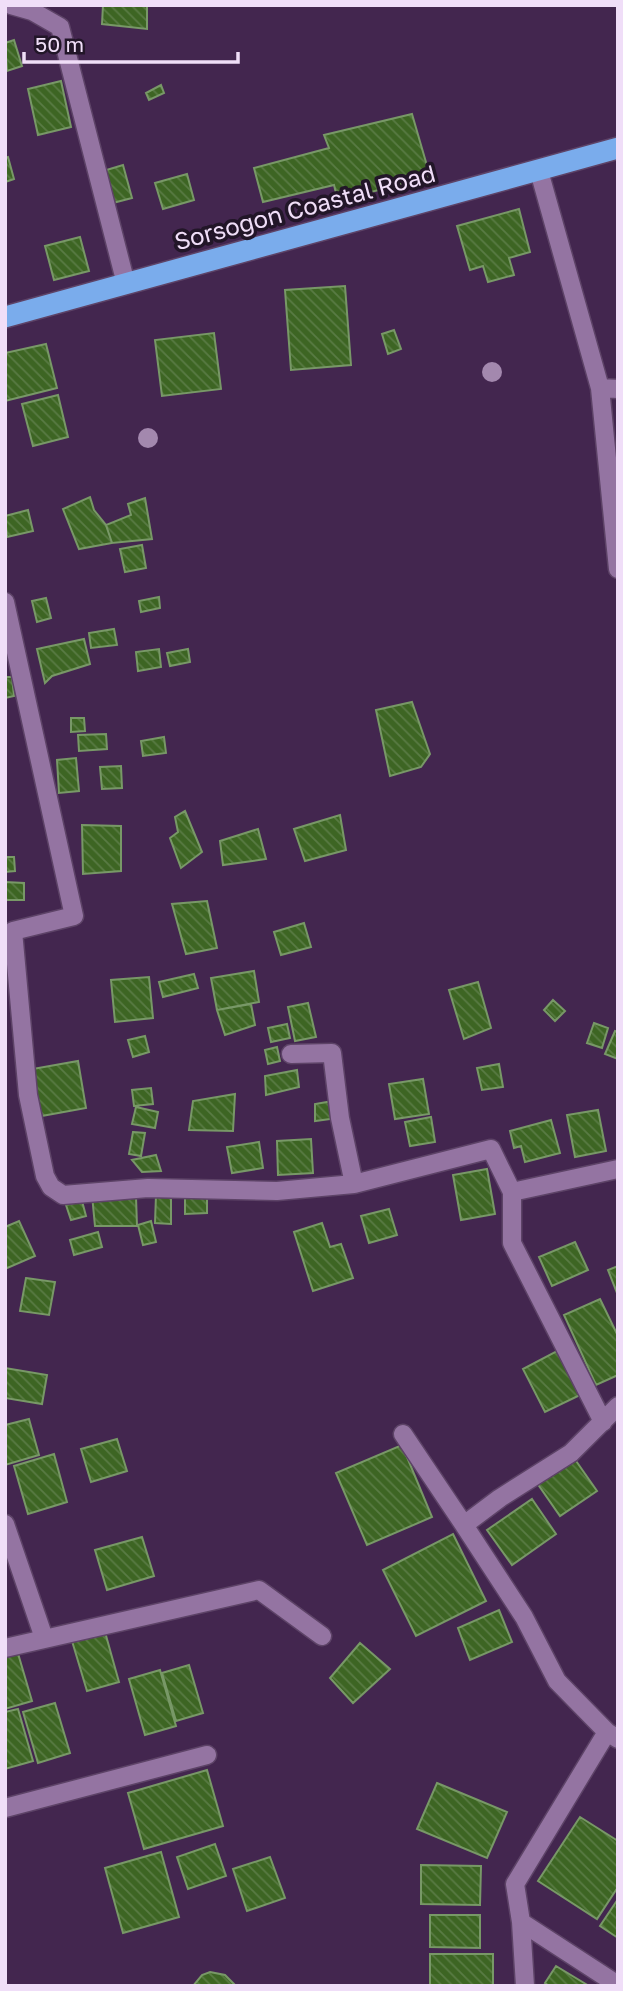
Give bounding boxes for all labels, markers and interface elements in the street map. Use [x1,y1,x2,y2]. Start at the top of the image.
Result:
scale bar [24,21,238,65]
text: 50 m [35,31,84,57]
street label: Sorsogon Coastal Road [171,158,438,255]

